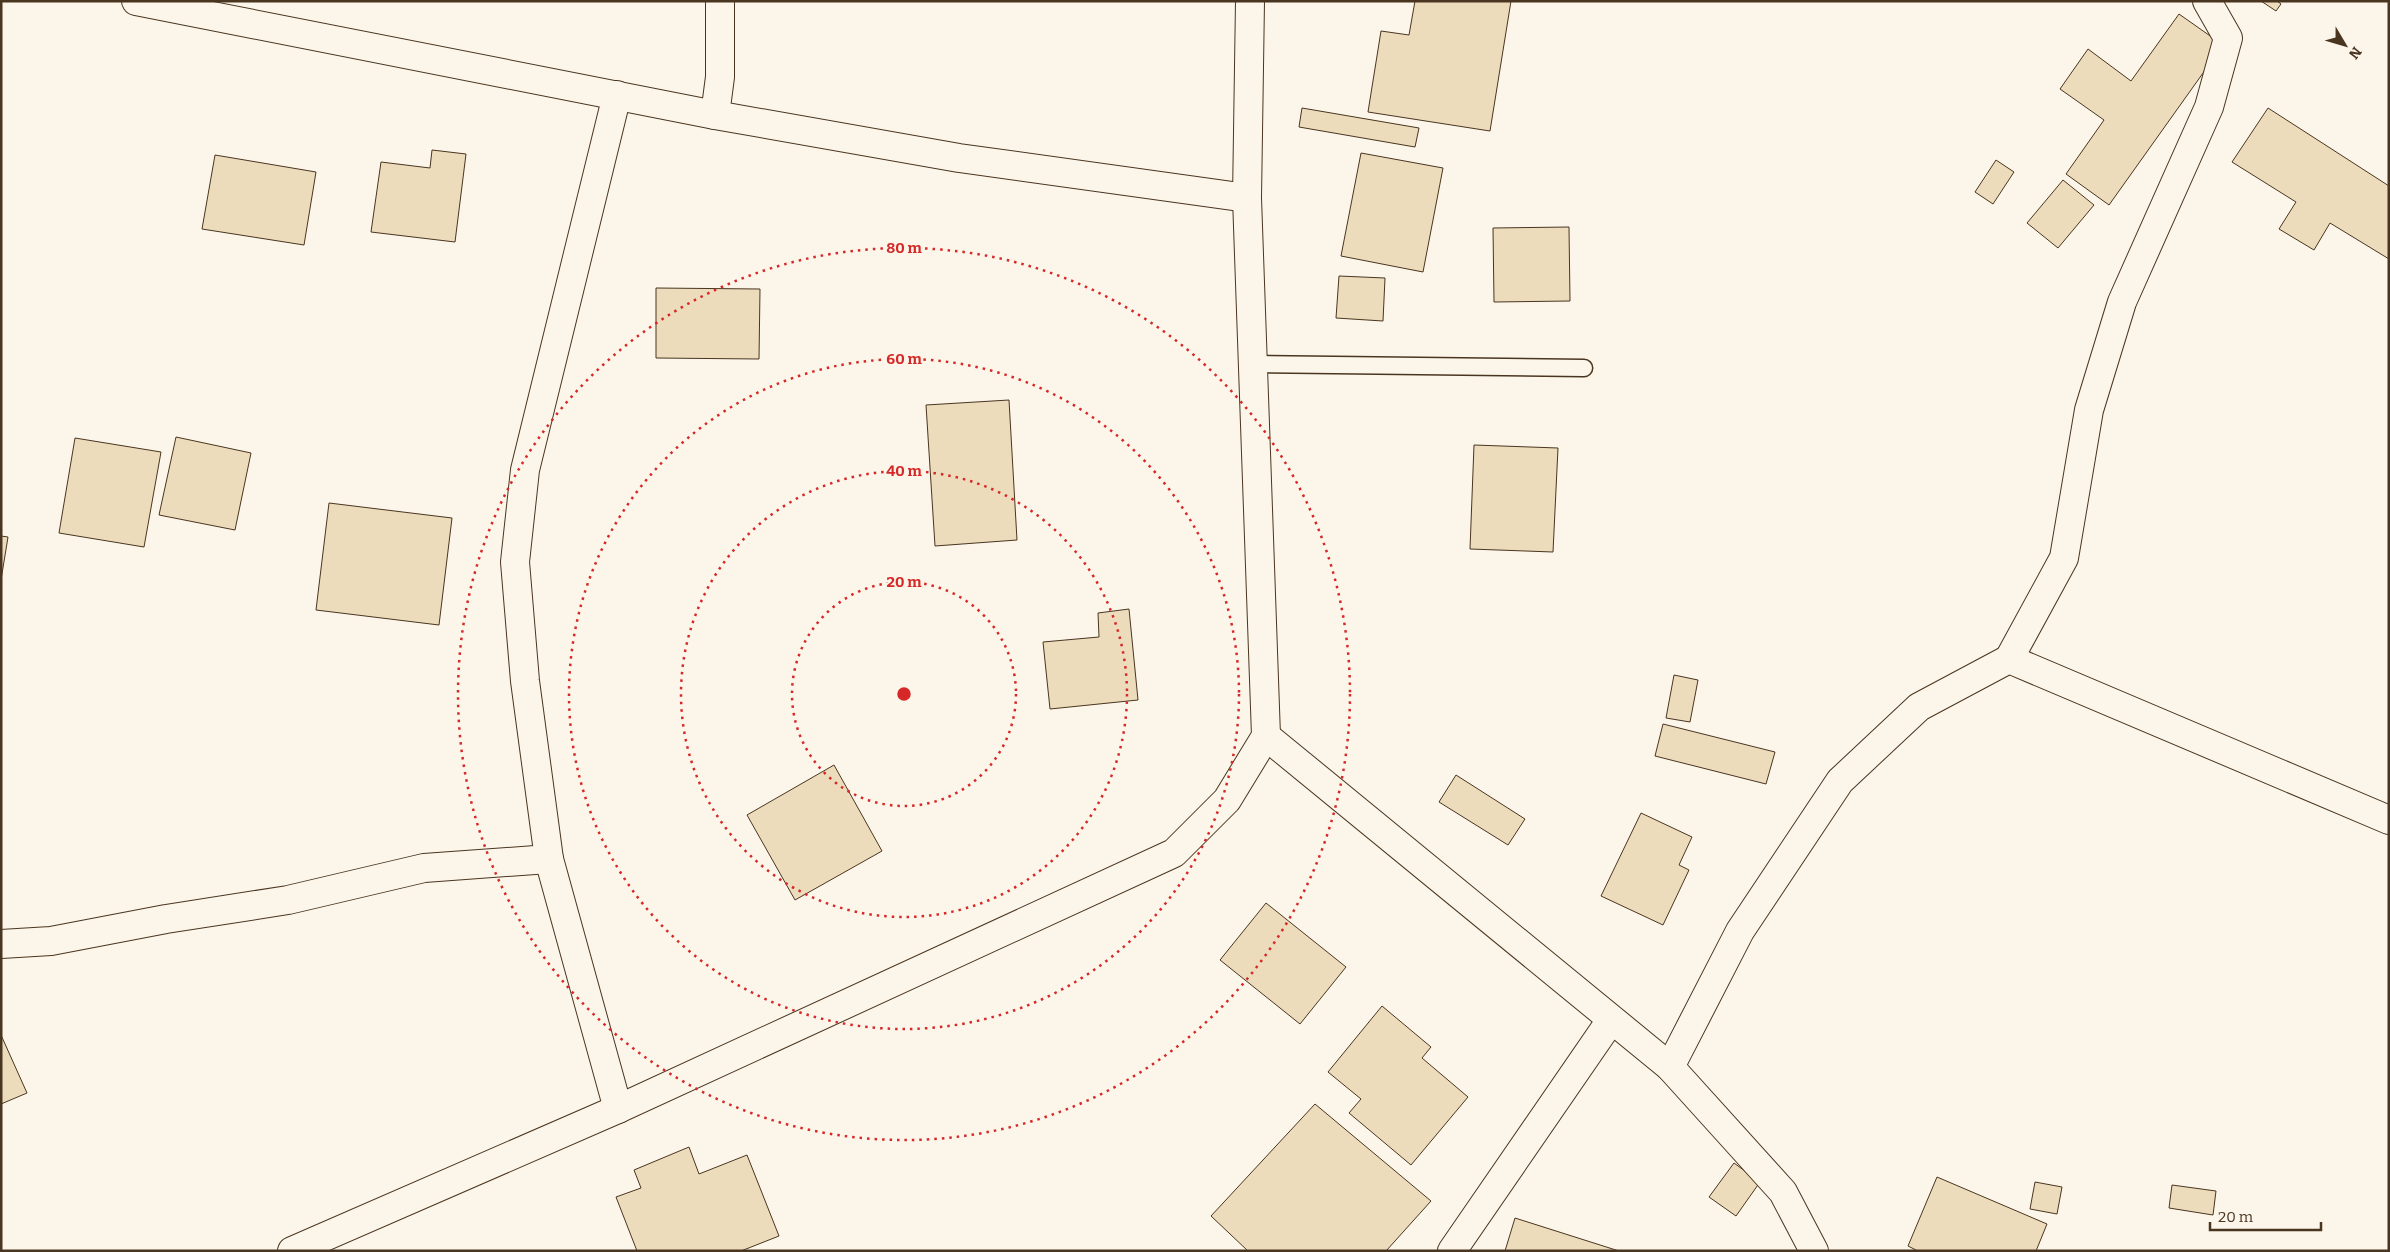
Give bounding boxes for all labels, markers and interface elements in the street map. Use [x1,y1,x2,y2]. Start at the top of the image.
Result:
north arrow [2320,20,2370,70]
text: N [2345,43,2365,62]
text: 80 m [886,239,922,257]
text: 60 m [886,350,922,368]
text: 40 m [886,462,923,480]
text: 20 m [887,573,922,591]
centre of rings [895,685,913,703]
scale bar [2210,1200,2321,1232]
text: 20 m [2218,1208,2254,1226]

